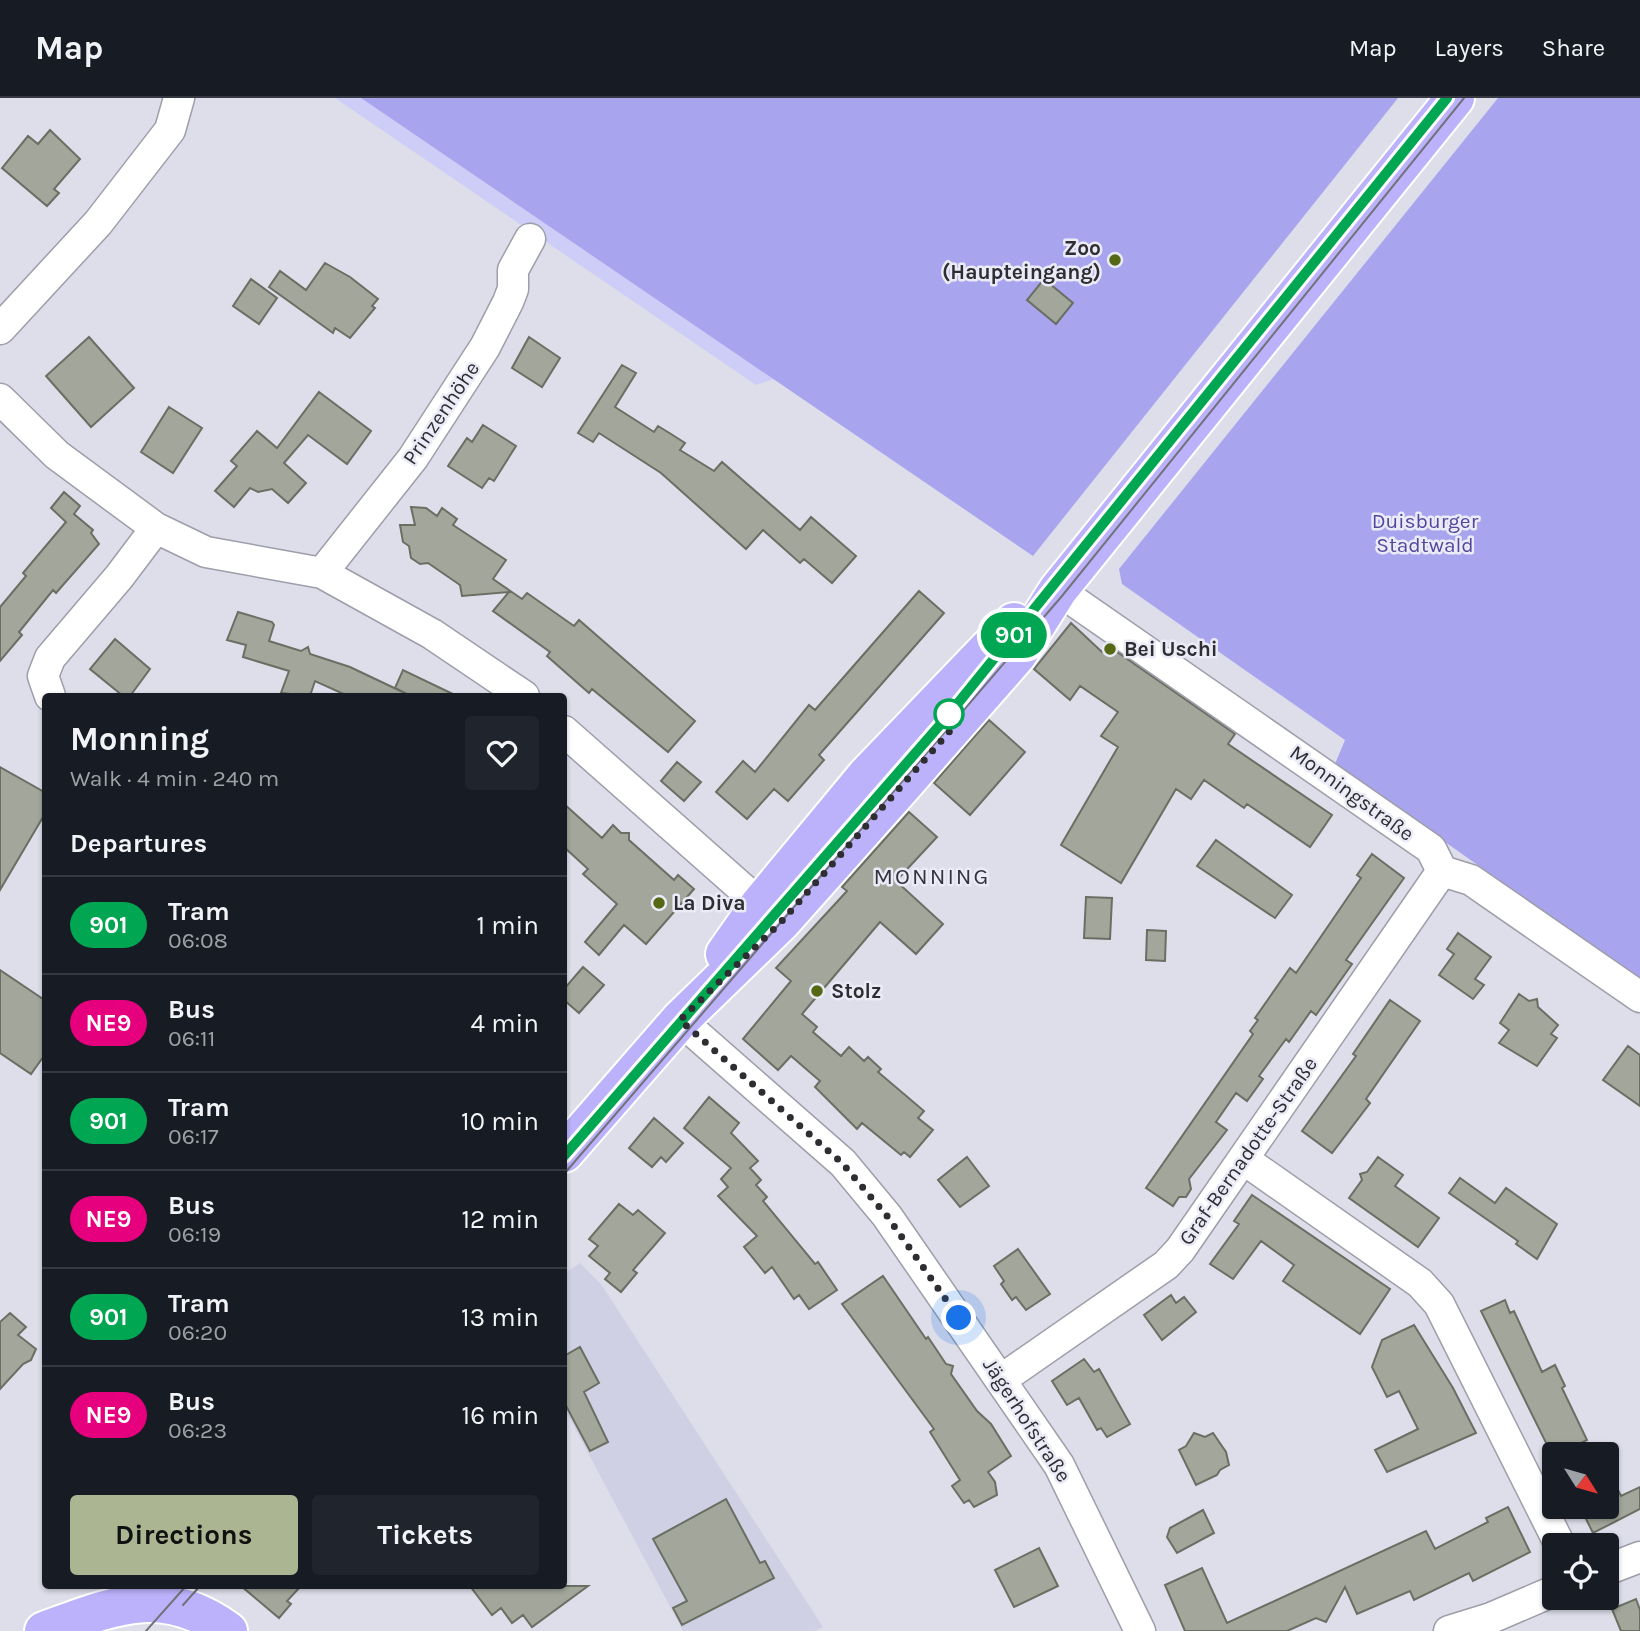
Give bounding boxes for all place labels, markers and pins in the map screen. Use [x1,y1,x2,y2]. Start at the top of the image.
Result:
place label: Zoo (Haupteingang) [942,236,1101,284]
marker: Zoo (Haupteingang) [1107,252,1123,268]
place label: Bei Uschi [1124,637,1218,661]
marker: Bei Uschi [1102,641,1118,657]
unlabelled marker [934,699,964,729]
place label: La Diva [673,891,745,915]
marker: La Diva [651,895,667,911]
place label: Stolz [831,979,881,1003]
marker: Stolz [809,983,825,999]

